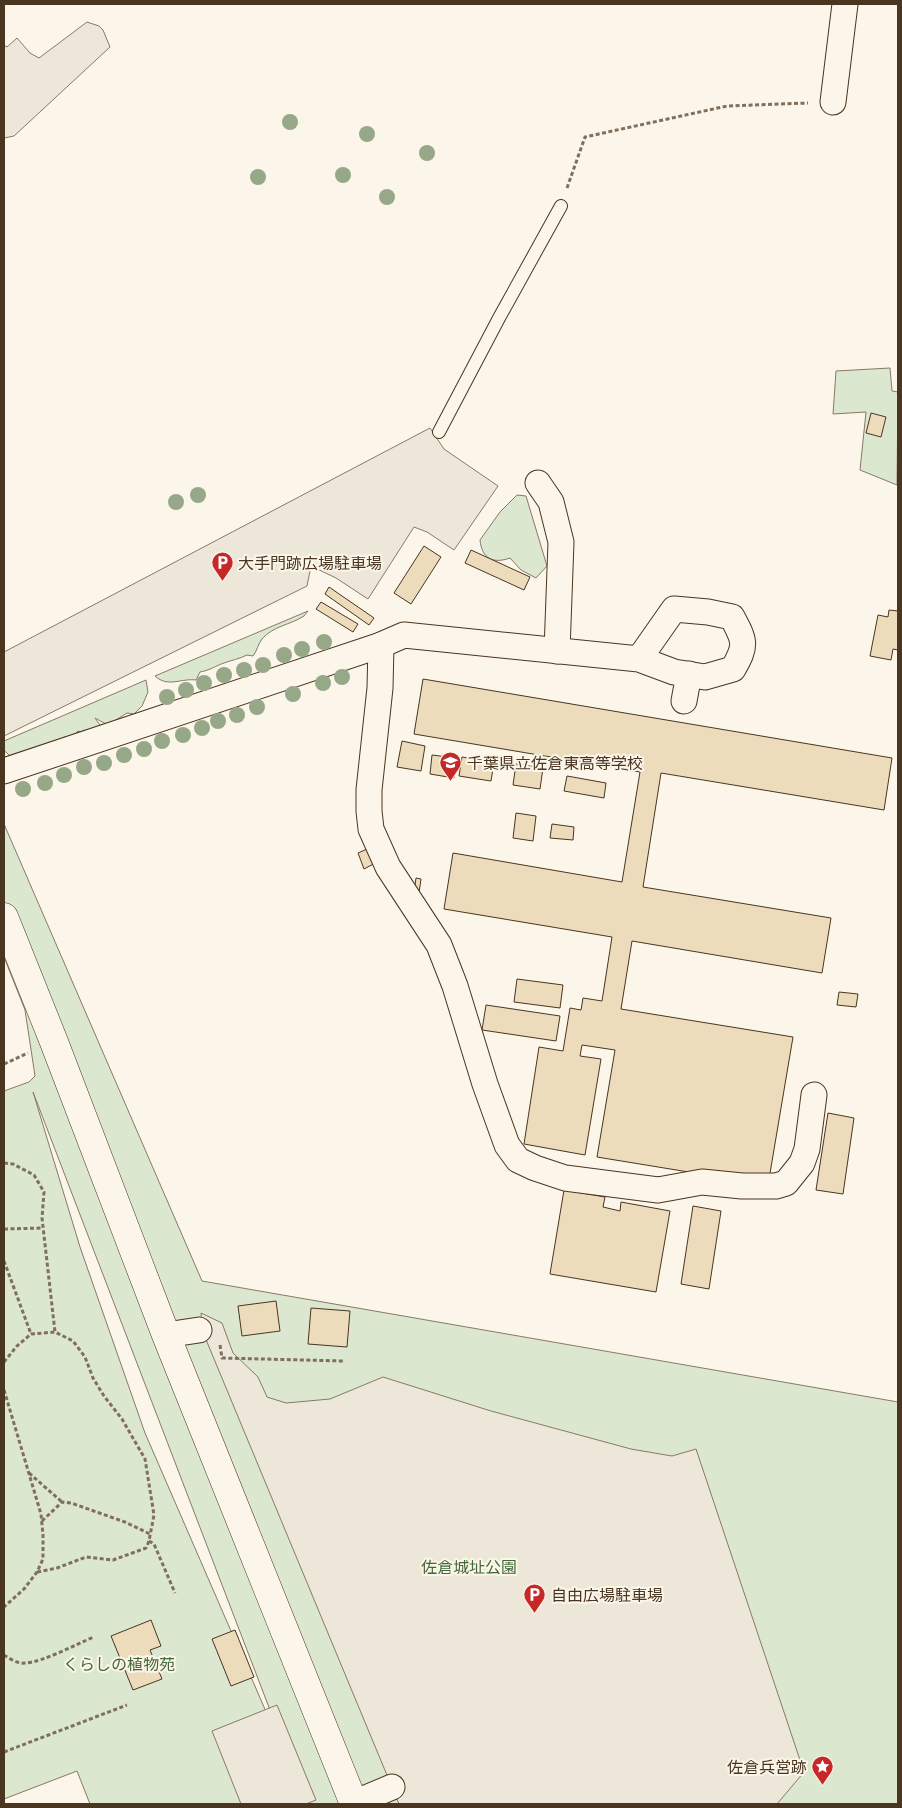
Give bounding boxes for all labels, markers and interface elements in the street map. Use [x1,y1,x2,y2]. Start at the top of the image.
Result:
parking icon: 大手門跡広場駐車場 [210,551,234,582]
place label: 大手門跡広場駐車場 [238,554,382,573]
school or university icon: 千葉県立佐倉東高等学校 [439,751,463,782]
place label: 千葉県立佐倉東高等学校 [467,754,643,773]
park label: 佐倉城址公園 [421,1558,517,1577]
parking icon: 自由広場駐車場 [523,1583,547,1614]
place label: 自由広場駐車場 [551,1586,663,1605]
park label: くらしの植物苑 [63,1655,175,1674]
place icon: 佐倉兵営跡 [811,1755,835,1786]
place label: 佐倉兵営跡 [727,1758,807,1777]

